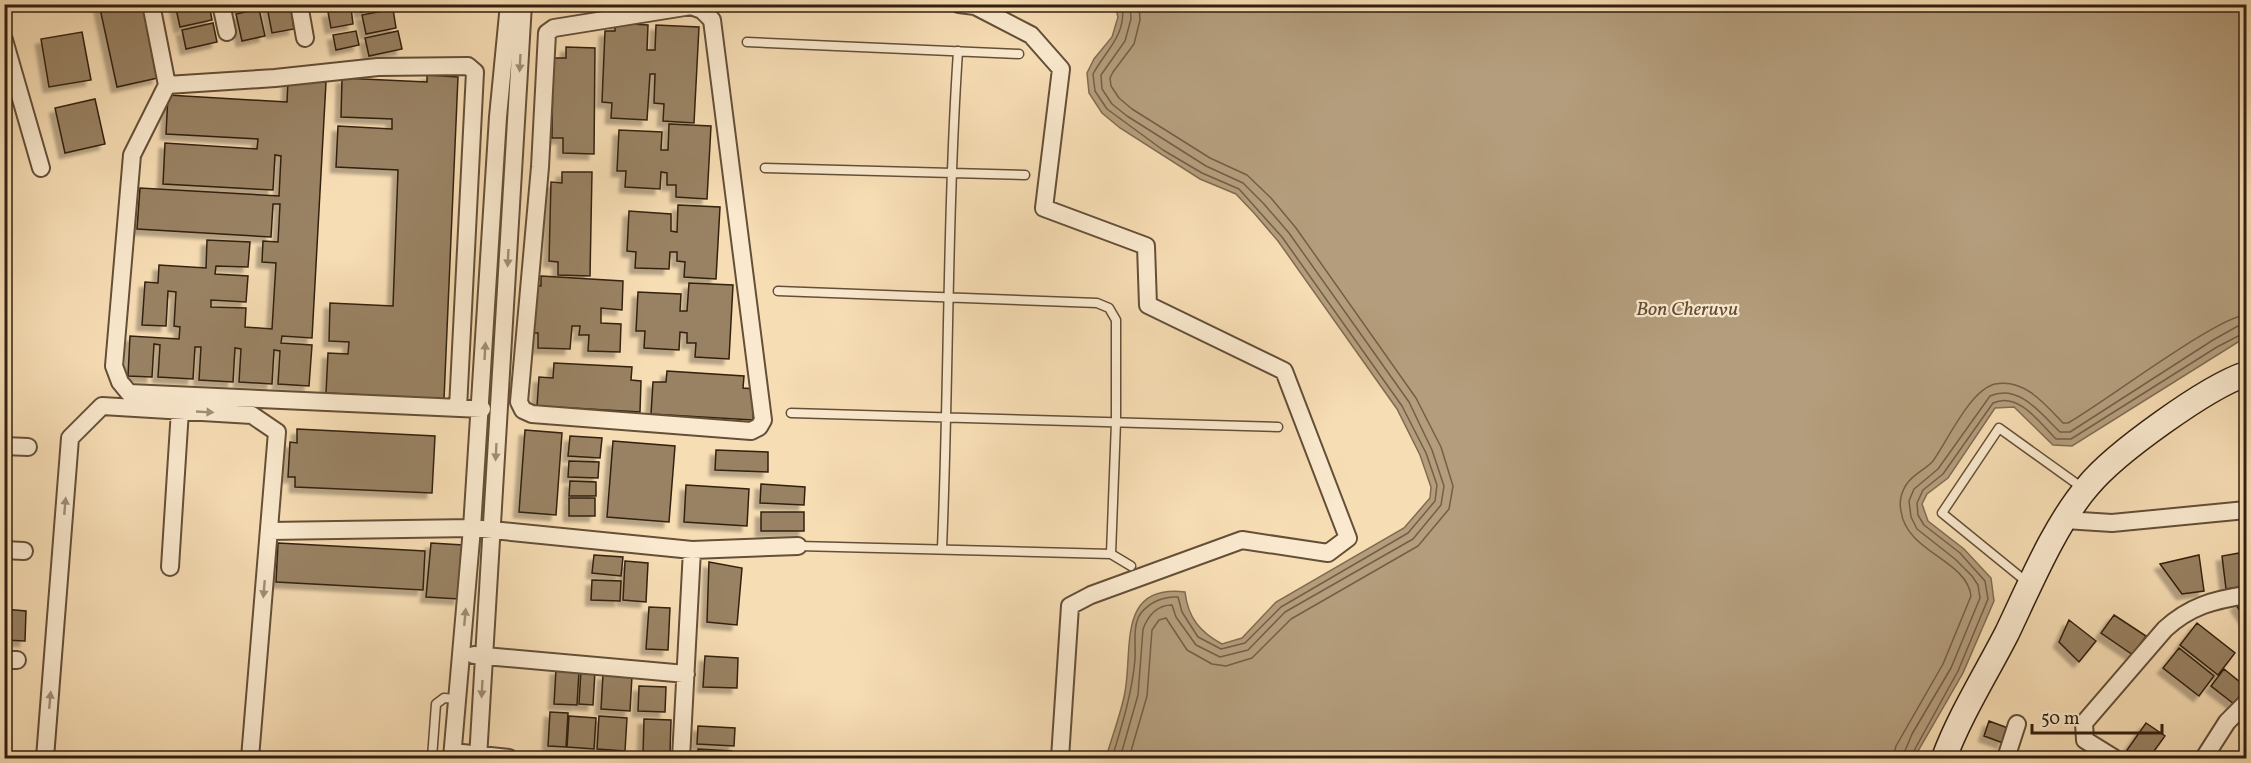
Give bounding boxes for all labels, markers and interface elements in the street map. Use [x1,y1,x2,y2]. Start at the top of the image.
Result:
one-way arrow [515,53,524,72]
one-way arrow [503,248,513,267]
water label: Bon Cheruvu [1636,296,1738,324]
one-way arrow [480,341,490,360]
one-way arrow [195,407,214,416]
one-way arrow [492,443,501,462]
one-way arrow [60,496,70,515]
one-way arrow [259,579,269,598]
one-way arrow [460,607,470,626]
one-way arrow [477,679,487,698]
one-way arrow [45,691,54,710]
scale bar [2032,697,2162,735]
text: 50 m [2041,707,2080,732]

